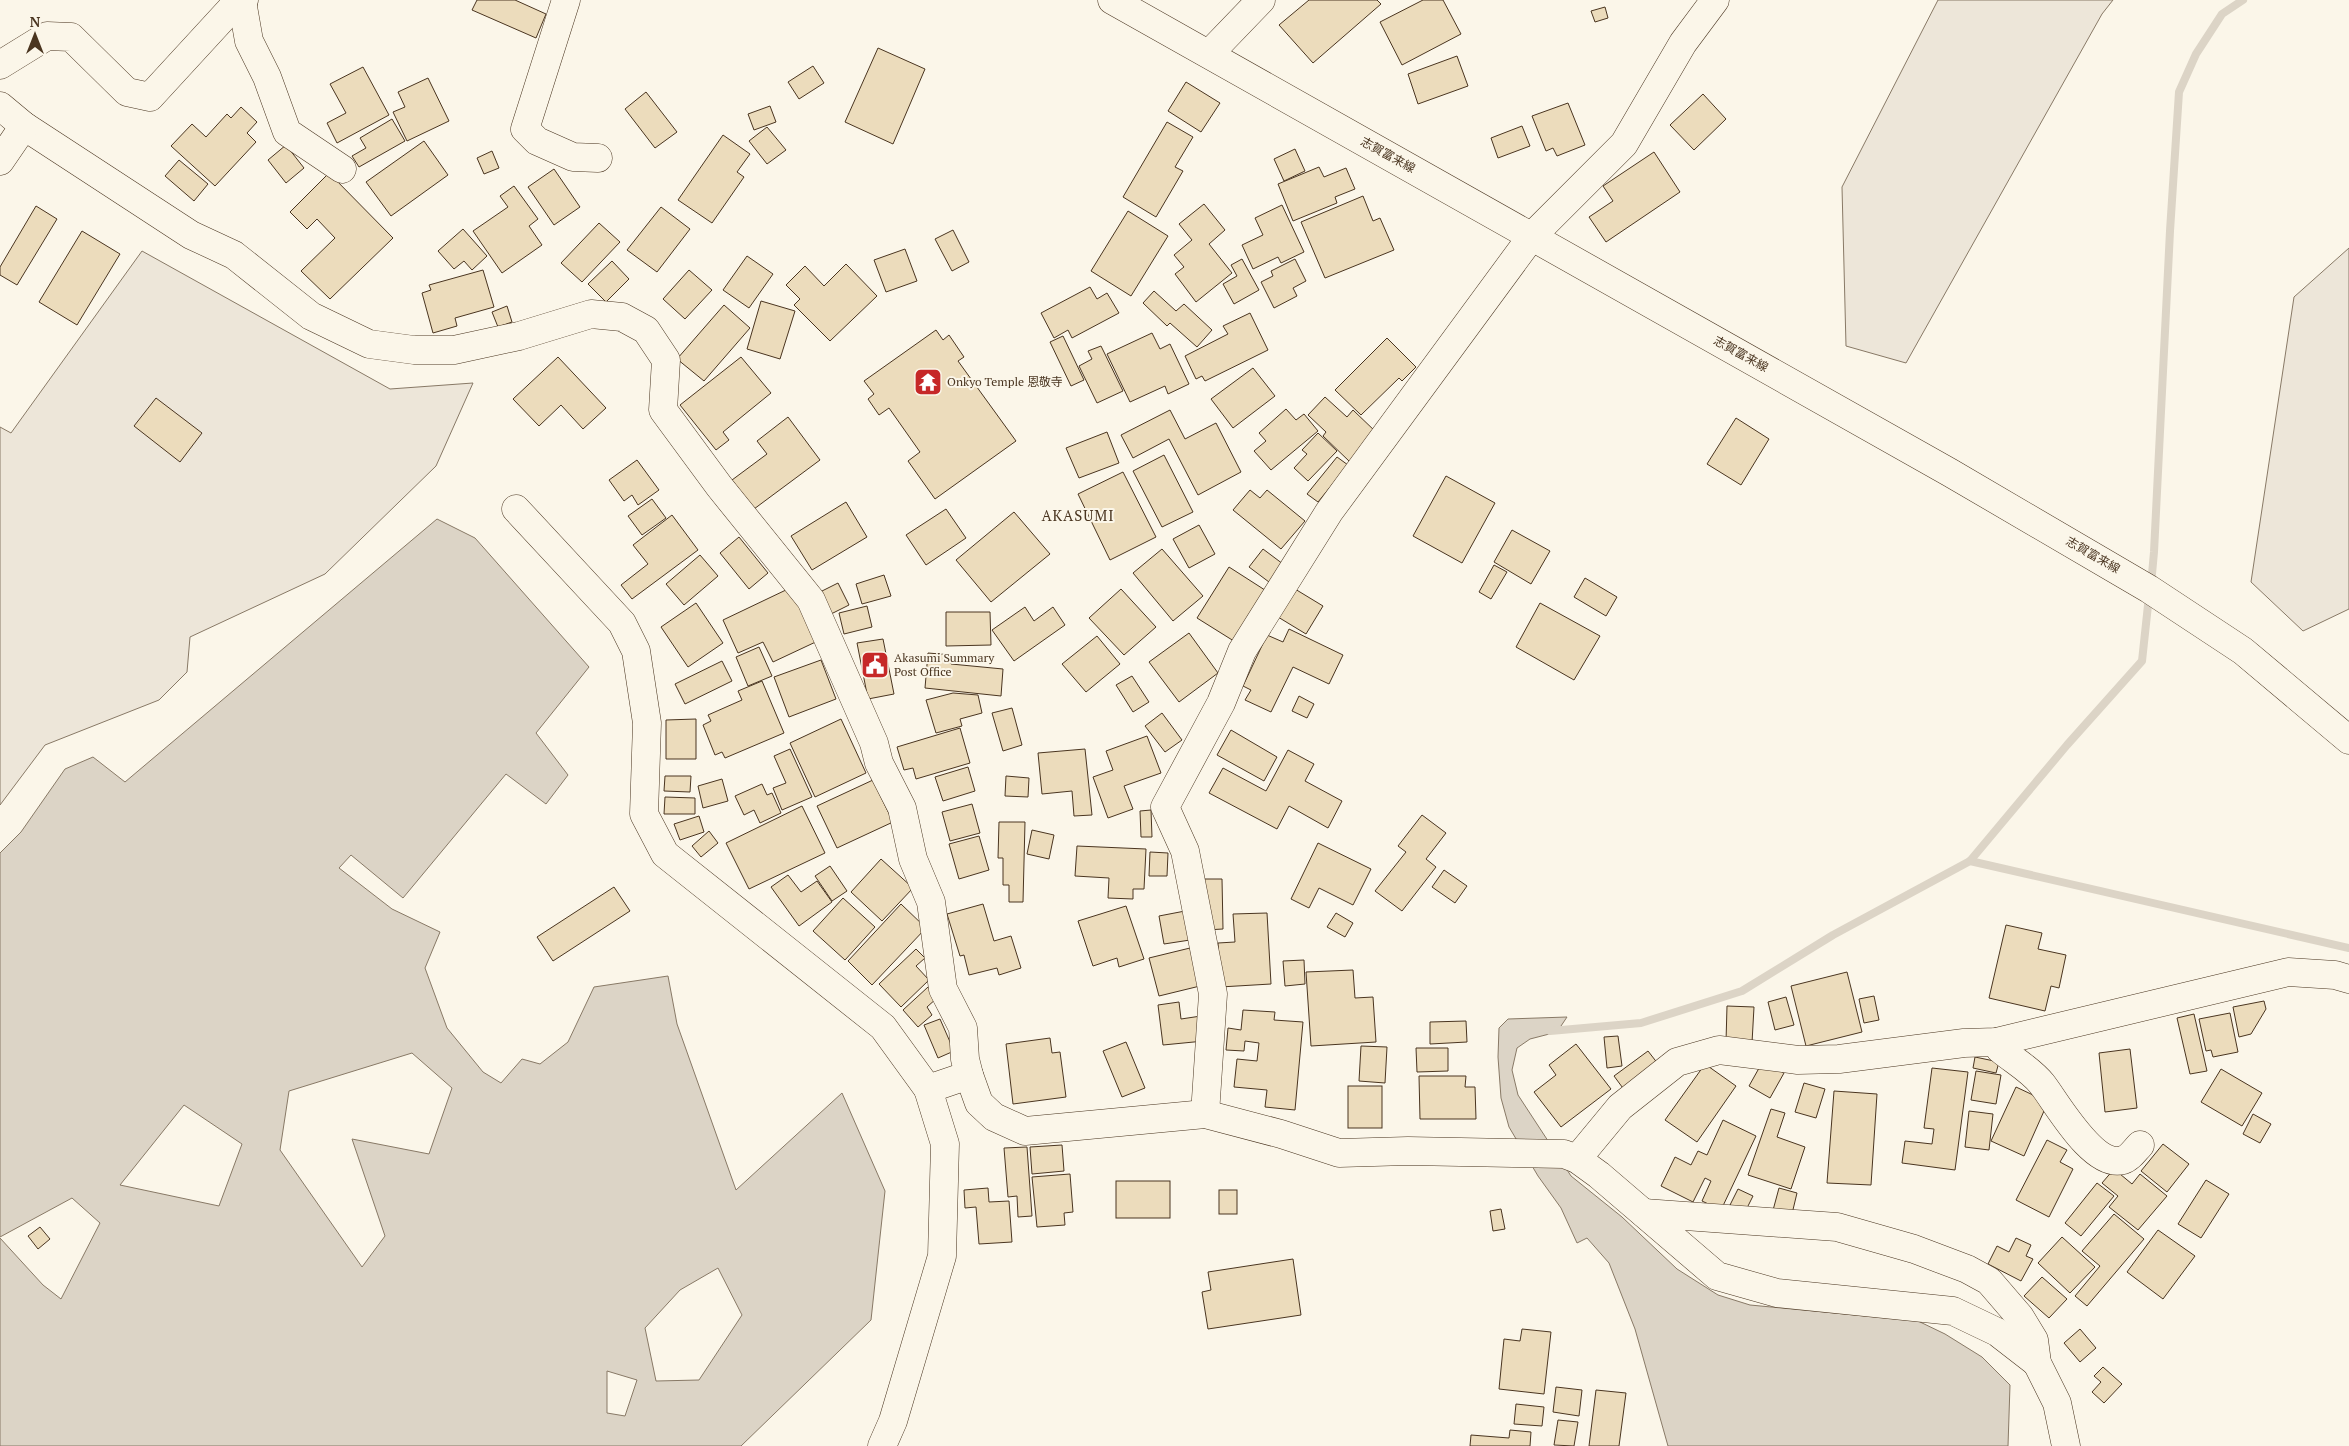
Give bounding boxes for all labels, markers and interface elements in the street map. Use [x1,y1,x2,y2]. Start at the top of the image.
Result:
north arrow [10,10,60,60]
text: N [30,12,41,31]
street label: 志賀富来線 [1358,133,1418,176]
street label: 志賀富来線 [1711,332,1771,375]
temple icon: Onkyo Temple 恩敬寺 [913,367,943,397]
place label: Onkyo Temple 恩敬寺 [947,374,1063,389]
district label: AKASUMI [1041,505,1115,525]
street label: 志賀富来線 [2064,533,2123,576]
public building icon: Akasumi Summary Post Office [860,650,890,680]
place label: Akasumi Summary Post Office [894,650,995,679]

